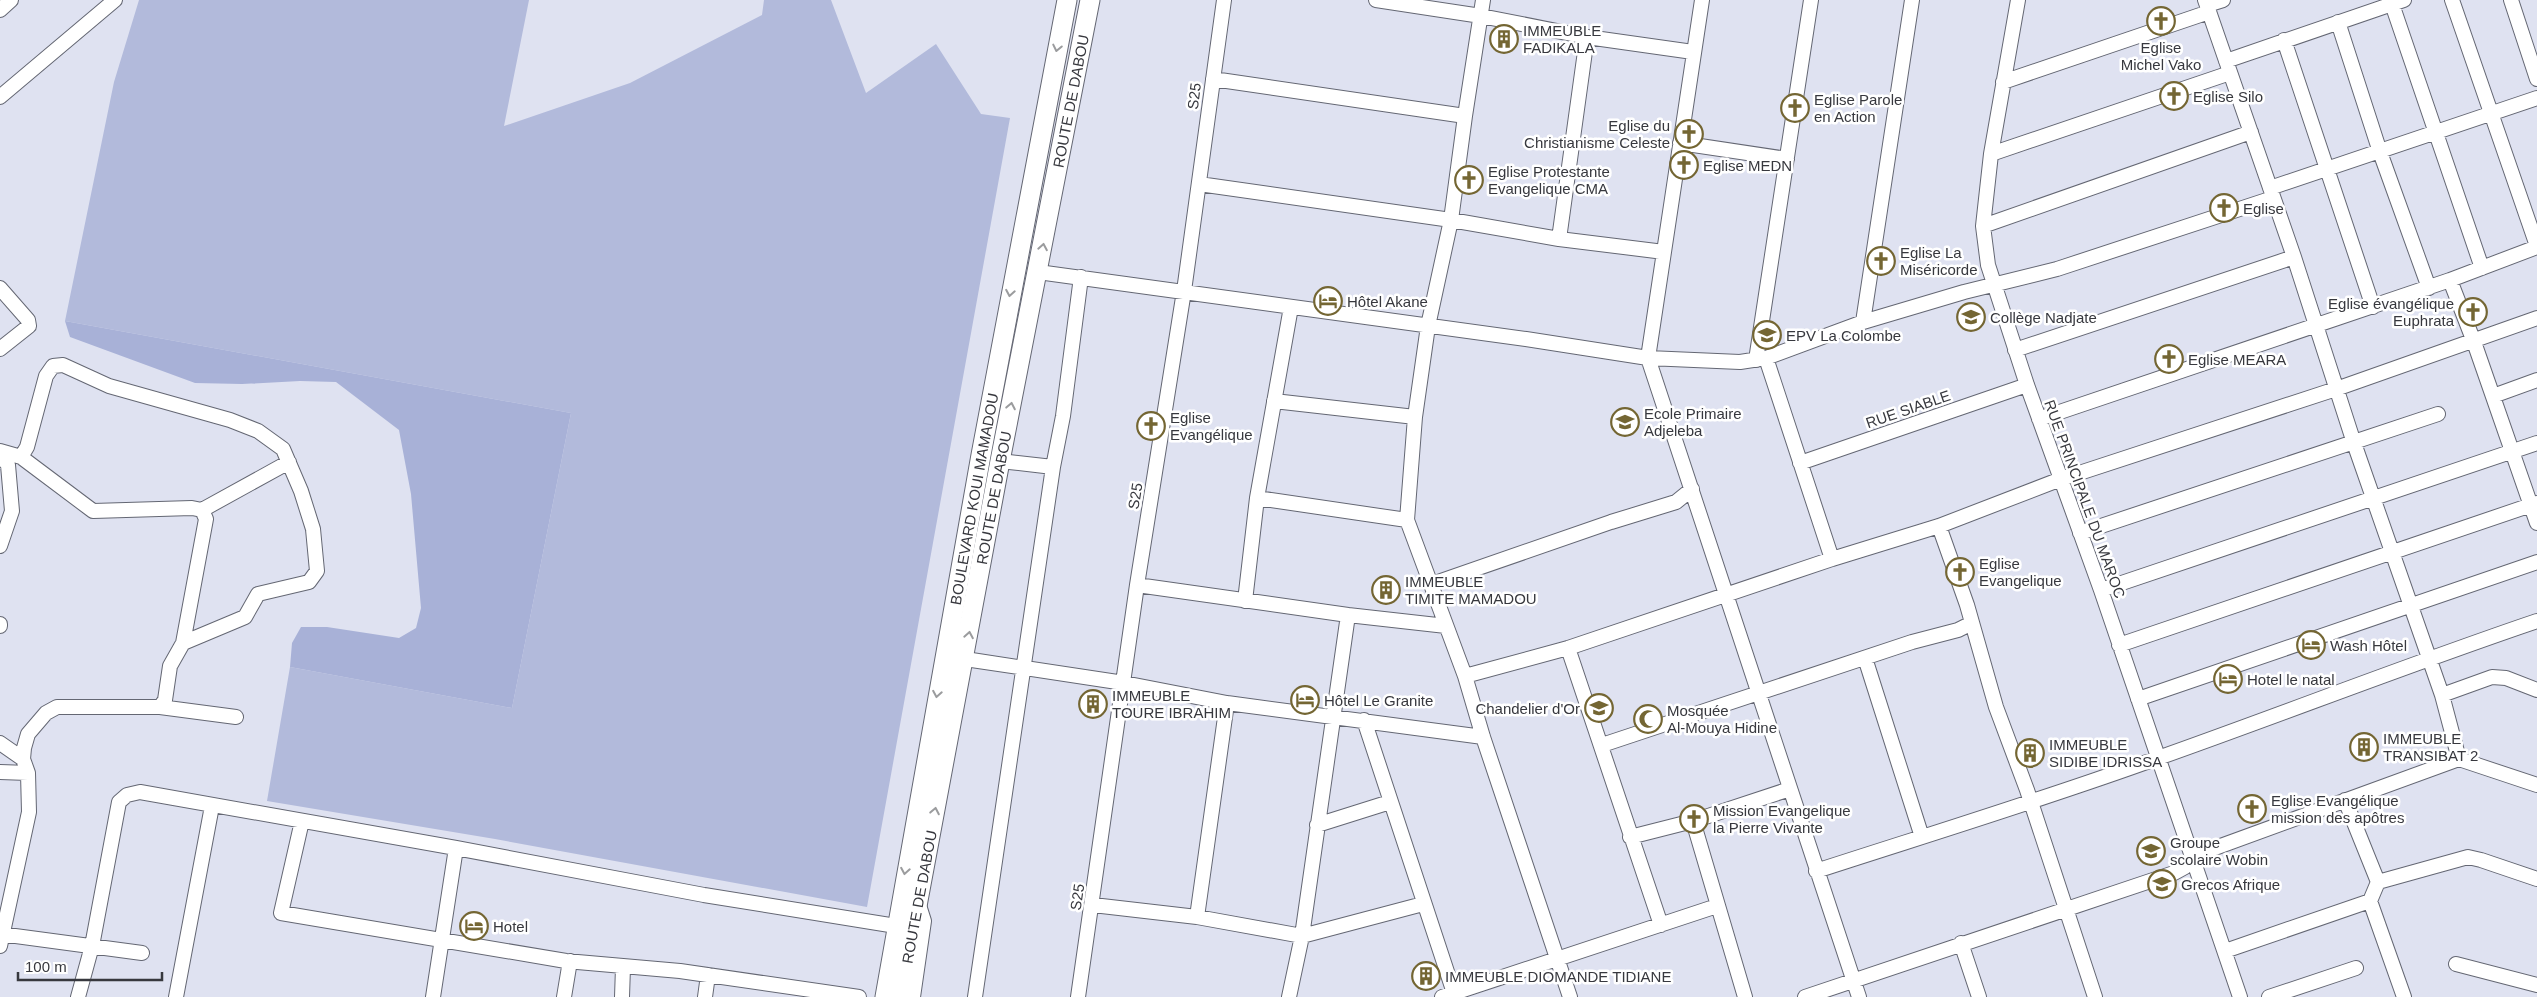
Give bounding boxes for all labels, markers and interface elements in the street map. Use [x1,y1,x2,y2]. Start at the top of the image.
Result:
church icon: Eglise Michel Vako [2146,6,2176,36]
place label: IMMEUBLE FADIKALA [1523,22,1601,56]
building icon: IMMEUBLE FADIKALA [1489,24,1519,54]
street label: ROUTE DE DABOU [1049,33,1092,169]
place label: Eglise Michel Vako [2121,39,2201,73]
one-way arrow [1052,43,1062,52]
church icon: Eglise Silo [2159,81,2189,111]
street label: S25 [1184,82,1204,110]
place label: Eglise Silo [2193,88,2263,105]
place label: Eglise Parole en Action [1814,91,1902,125]
church icon: Eglise Parole en Action [1780,93,1810,123]
place label: Eglise du Christianisme Celeste [1524,117,1670,151]
church icon: Eglise du Christianisme Celeste [1674,119,1704,149]
church icon: Eglise MEDN [1669,150,1699,180]
place label: Eglise MEDN [1703,157,1792,174]
place label: Eglise Protestante Evangelique CMA [1488,163,1610,197]
church icon: Eglise Protestante Evangelique CMA [1454,165,1484,195]
church icon: Eglise [2209,193,2239,223]
place label: Eglise [2243,200,2284,217]
one-way arrow [1037,242,1047,251]
place label: Eglise La Miséricorde [1900,244,1978,278]
church icon: Eglise La Miséricorde [1866,246,1896,276]
hotel icon: Hôtel Akane [1313,286,1343,316]
one-way arrow [1006,289,1016,298]
place label: Hôtel Akane [1347,293,1428,310]
place label: Eglise évangélique Euphrata [2328,295,2455,329]
church icon: Eglise évangélique Euphrata [2458,297,2488,327]
school or university icon: Collège Nadjate [1956,302,1986,332]
place label: Collège Nadjate [1990,309,2097,326]
school or university icon: EPV La Colombe [1752,320,1782,350]
place label: EPV La Colombe [1786,327,1901,344]
church icon: Eglise MEARA [2154,344,2184,374]
place label: Eglise MEARA [2188,351,2286,368]
street label: RUE SIABLE [1863,387,1953,431]
street label: BOULEVARD KOUI MAMADOU [946,391,1001,606]
street label: RUE PRINCIPALE DU MAROC [2041,398,2129,601]
one-way arrow [1005,402,1016,410]
place label: Ecole Primaire Adjeleba [1644,405,1742,439]
school or university icon: Ecole Primaire Adjeleba [1610,407,1640,437]
place label: Eglise Evangélique [1170,409,1253,443]
church icon: Eglise Evangélique [1136,411,1166,441]
street label: ROUTE DE DABOU [972,430,1014,566]
street label: S25 [1125,481,1145,511]
place label: Eglise Evangelique [1979,555,2062,589]
church icon: Eglise Evangelique [1945,557,1975,587]
place label: IMMEUBLE TIMITE MAMADOU [1405,573,1537,607]
building icon: IMMEUBLE TIMITE MAMADOU [1371,575,1401,605]
one-way arrow [963,630,974,639]
hotel icon: Wash Hôtel [2296,630,2326,660]
place label: Wash Hôtel [2330,637,2407,654]
hotel icon: Hotel le natal [2213,664,2243,694]
place label: Hotel le natal [2247,671,2335,688]
hotel icon: Hôtel Le Granite [1290,685,1320,715]
place label: IMMEUBLE TOURE IBRAHIM [1112,687,1231,721]
building icon: IMMEUBLE TOURE IBRAHIM [1078,689,1108,719]
one-way arrow [933,690,943,699]
place label: Hôtel Le Granite [1324,692,1433,709]
school or university icon: Chandelier d'Or [1584,693,1614,723]
place label: Chandelier d'Or [1475,700,1580,717]
place label: Mosquée Al-Mouya Hidine [1667,702,1777,736]
mosque icon: Mosquée Al-Mouya Hidine [1633,704,1663,734]
place label: IMMEUBLE TRANSIBAT 2 [2383,730,2478,764]
building icon: IMMEUBLE TRANSIBAT 2 [2349,732,2379,762]
place label: IMMEUBLE SIDIBE IDRISSA [2049,736,2162,770]
building icon: IMMEUBLE SIDIBE IDRISSA [2015,738,2045,768]
place label: Eglise Evangélique mission des apôtres [2271,792,2404,826]
church icon: Eglise Evangélique mission des apôtres [2237,794,2267,824]
place label: Mission Evangelique la Pierre Vivante [1713,802,1851,836]
church icon: Mission Evangelique la Pierre Vivante [1679,804,1709,834]
one-way arrow [929,807,940,816]
street label: ROUTE DE DABOU [898,829,939,965]
place label: Groupe scolaire Wobin [2170,834,2268,868]
school or university icon: Groupe scolaire Wobin [2136,836,2166,866]
one-way arrow [901,867,911,876]
school or university icon: Grecos Afrique [2147,869,2177,899]
place label: Grecos Afrique [2181,876,2280,893]
street label: S25 [1067,883,1087,911]
hotel icon: Hotel [459,911,489,941]
place label: Hotel [493,918,528,935]
scale bar [18,950,161,982]
text: 100 m [25,958,67,975]
building icon: IMMEUBLE DIOMANDE TIDIANE [1411,961,1441,991]
place label: IMMEUBLE DIOMANDE TIDIANE [1445,968,1671,985]

